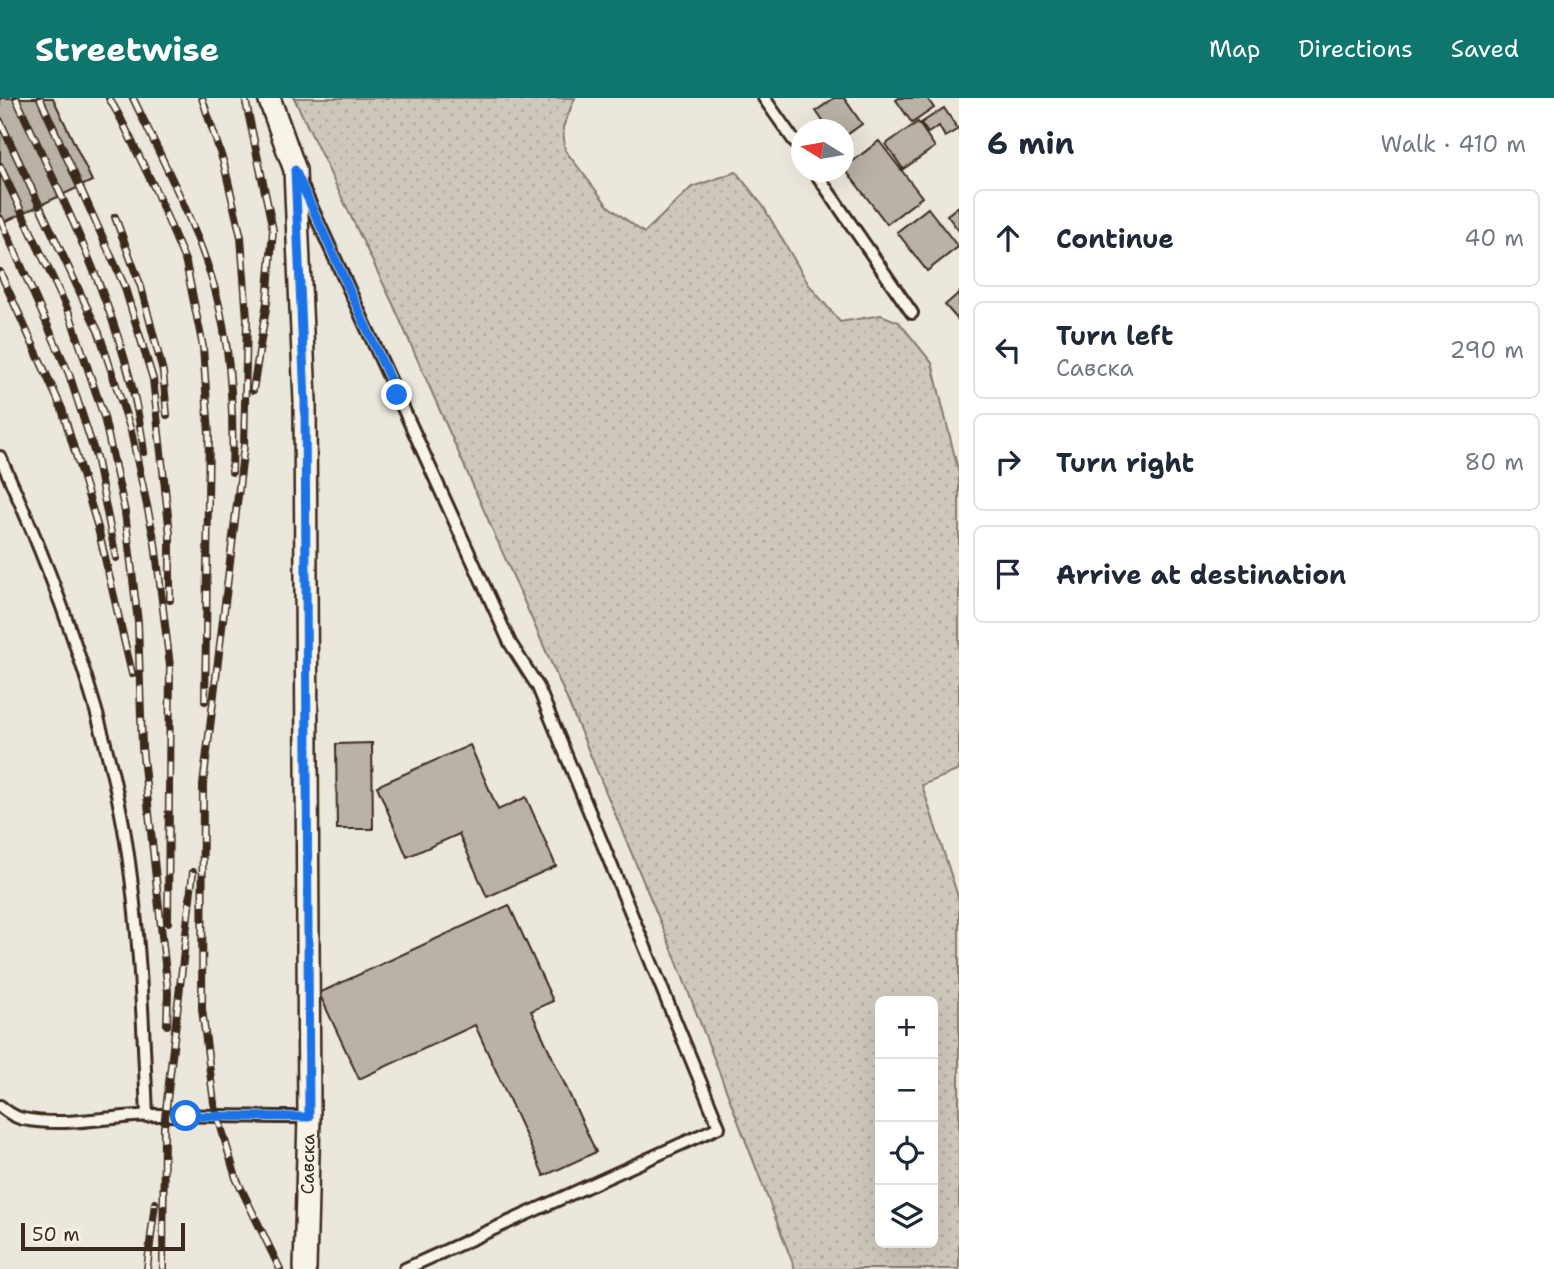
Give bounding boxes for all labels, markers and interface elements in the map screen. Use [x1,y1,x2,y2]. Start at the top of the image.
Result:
text: Streetwise [35,27,219,72]
text: Map [1209,33,1260,65]
text: Directions [1298,33,1413,65]
text: Saved [1451,33,1519,65]
north arrow [791,119,854,182]
text: 6 min [987,123,1074,164]
text: Walk · 410 m [1381,129,1526,159]
icon: ahead [989,219,1027,257]
text: Continue [1056,221,1174,256]
text: 40 m [1464,223,1524,253]
text: Turn left [1056,318,1173,353]
icon: left [989,331,1027,369]
text: 290 m [1450,335,1524,365]
text: Савска [1056,353,1134,383]
route end [381,379,412,410]
icon: right [989,443,1027,481]
text: Turn right [1056,445,1194,480]
text: 80 m [1465,447,1524,477]
icon: arrive [989,555,1027,593]
text: Arrive at destination [1056,557,1346,592]
map controls [875,996,938,1248]
button: + [875,996,938,1059]
button: − [875,1059,938,1122]
route start [170,1100,201,1131]
button: locate [875,1122,938,1185]
street label: Савска [295,1133,321,1195]
button: layers [875,1185,938,1248]
scale bar [21,1220,186,1252]
text: 50 m [32,1222,80,1247]

